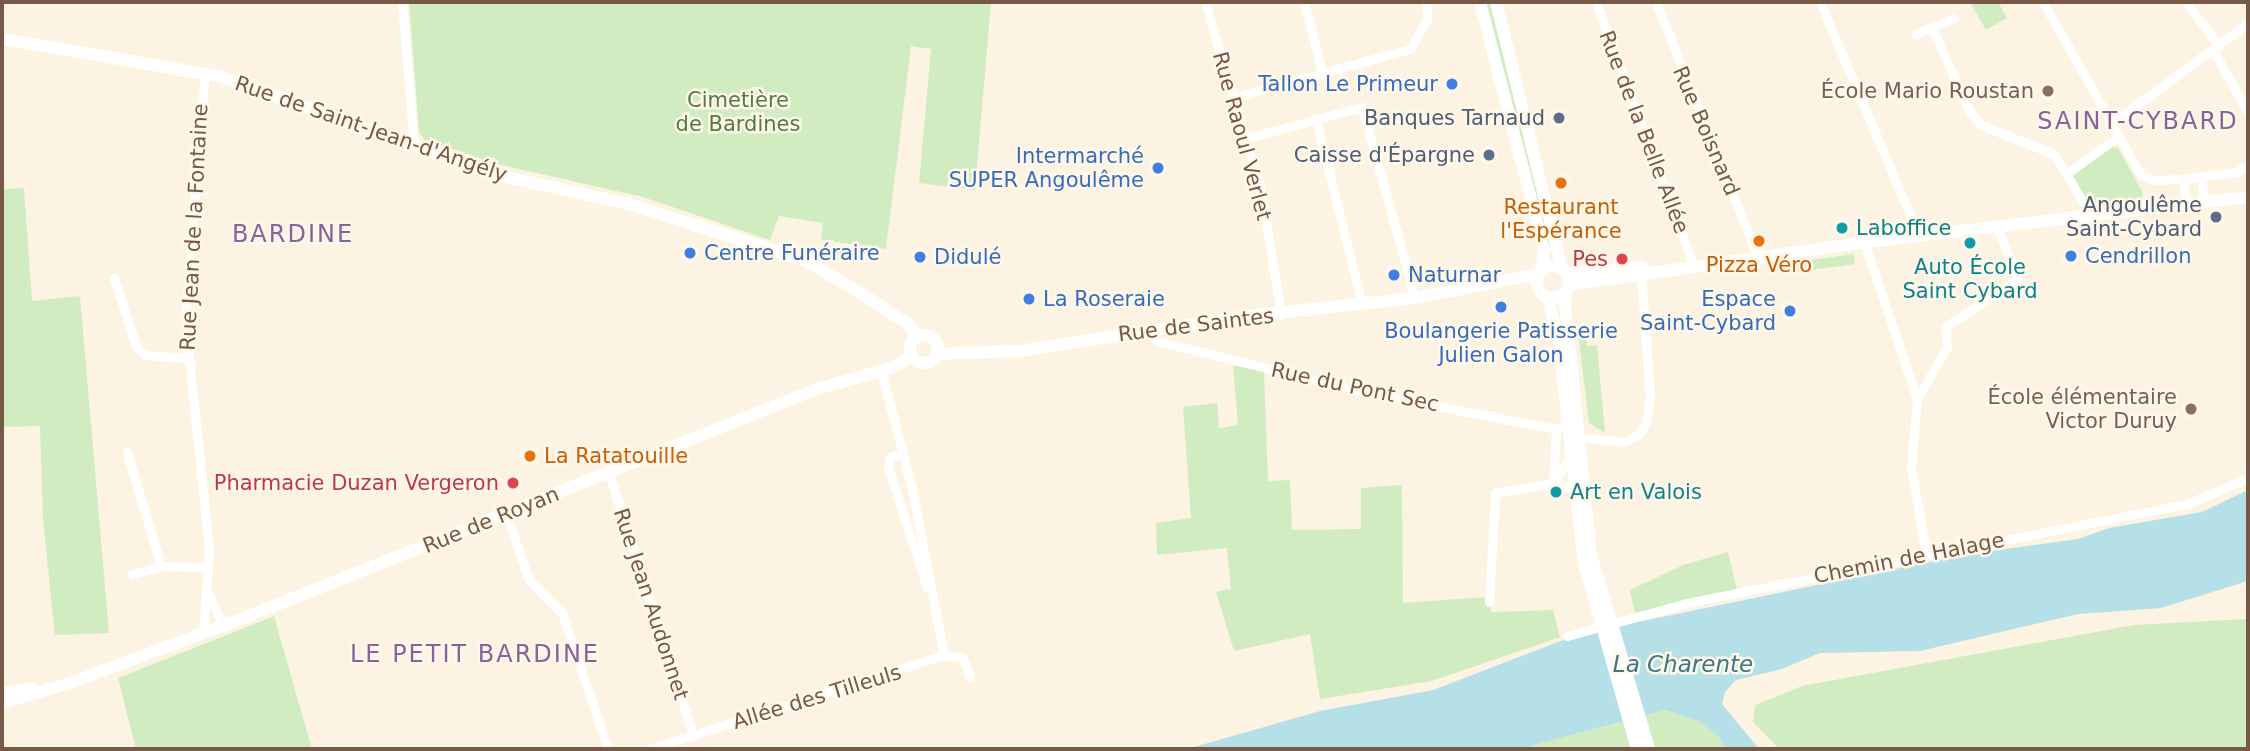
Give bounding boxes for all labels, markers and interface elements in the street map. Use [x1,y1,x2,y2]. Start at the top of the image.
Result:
street label: Rue de la Belle Allée [1594,27,1694,237]
street label: Rue Raoul Verlet [1207,49,1277,223]
street label: Rue Boisnard [1667,62,1745,200]
street label: Rue de Saint-Jean-d'Angély [232,71,510,187]
place label: Tallon Le Primeur [1258,71,1438,97]
marker: Tallon Le Primeur [1444,76,1460,92]
place label: École Mario Roustan [1821,78,2034,104]
marker: École Mario Roustan [2040,83,2056,99]
park label: Cimetière de Bardines [676,87,800,137]
street label: Rue Jean de la Fontaine [175,103,213,351]
place label: Banques Tarnaud [1364,105,1545,131]
district label: SAINT-CYBARD [2039,108,2237,136]
marker: Banques Tarnaud [1551,110,1567,126]
place label: Caisse d'Épargne [1294,142,1475,168]
place label: Intermarché SUPER Angoulême [949,143,1144,193]
marker: Caisse d'Épargne [1481,147,1497,163]
marker: Intermarché SUPER Angoulême [1150,160,1166,176]
marker: Restaurant l'Espérance [1553,175,1569,191]
place label: Angoulême Saint-Cybard [2066,192,2202,242]
place label: Restaurant l'Espérance [1500,194,1622,244]
marker: Angoulême Saint-Cybard [2208,209,2224,225]
place label: Laboffice [1856,215,1952,241]
marker: Laboffice [1834,220,1850,236]
district label: BARDINE [233,221,353,249]
marker: Pizza Véro [1751,233,1767,249]
marker: Auto École Saint Cybard [1962,235,1978,251]
place label: Centre Funéraire [704,240,880,266]
place label: Cendrillon [2085,243,2192,269]
place label: Didulé [934,244,1001,270]
marker: Centre Funéraire [682,245,698,261]
place label: Pes [1572,246,1608,272]
marker: Cendrillon [2063,248,2079,264]
marker: Didulé [912,249,928,265]
marker: Pes [1614,251,1630,267]
place label: Pizza Véro [1706,252,1812,278]
place label: Auto École Saint Cybard [1902,254,2038,304]
place label: Naturnar [1408,262,1501,288]
marker: Naturnar [1386,267,1402,283]
place label: La Roseraie [1043,286,1165,312]
place label: Espace Saint-Cybard [1640,286,1776,336]
marker: La Roseraie [1021,291,1037,307]
marker: Boulangerie Patisserie Julien Galon [1493,299,1509,315]
street label: Rue de Saintes [1117,303,1275,347]
marker: Espace Saint-Cybard [1782,303,1798,319]
place label: Boulangerie Patisserie Julien Galon [1384,318,1618,368]
street label: Rue du Pont Sec [1269,357,1441,417]
place label: École élémentaire Victor Duruy [1988,384,2177,434]
marker: École élémentaire Victor Duruy [2183,401,2199,417]
place label: La Ratatouille [544,443,688,469]
marker: La Ratatouille [522,448,538,464]
place label: Pharmacie Duzan Vergeron [214,470,499,496]
marker: Pharmacie Duzan Vergeron [505,475,521,491]
place label: Art en Valois [1570,479,1702,505]
street label: Rue de Royan [419,481,563,559]
marker: Art en Valois [1548,484,1564,500]
street label: Rue Jean Audonnet [608,505,694,703]
street label: Chemin de Halage [1812,527,2006,589]
district label: LE PETIT BARDINE [352,641,598,669]
water label: La Charente [1613,650,1753,678]
street label: Allée des Tilleuls [730,659,904,735]

